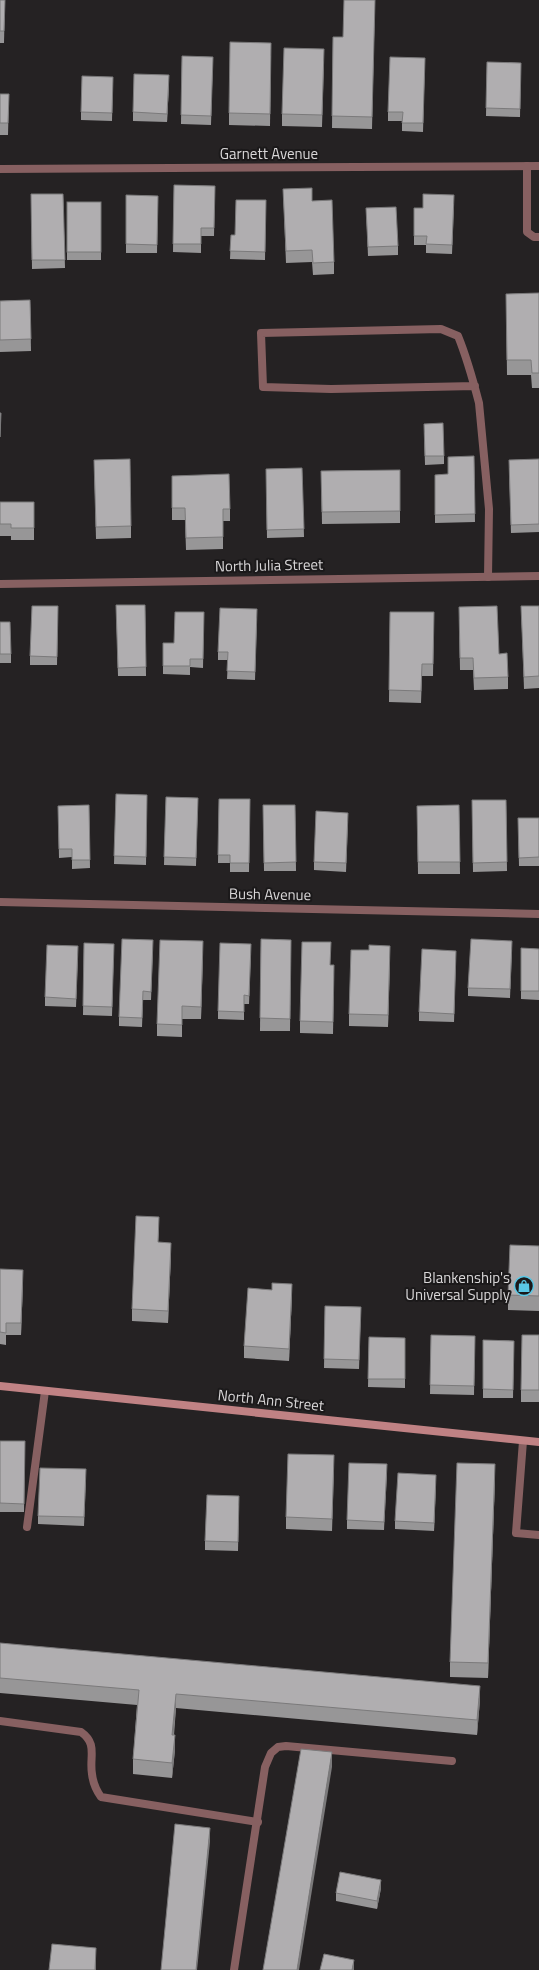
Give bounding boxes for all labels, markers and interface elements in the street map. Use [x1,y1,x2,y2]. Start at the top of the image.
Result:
street label: Garnett Avenue [220,142,318,165]
street label: North Julia Street [215,553,324,577]
street label: Bush Avenue [229,882,311,906]
place label: Blankenship's Universal Supply [405,1266,510,1306]
shop icon: Blankenship's Universal Supply [513,1275,535,1297]
street label: North Ann Street [217,1383,326,1417]

